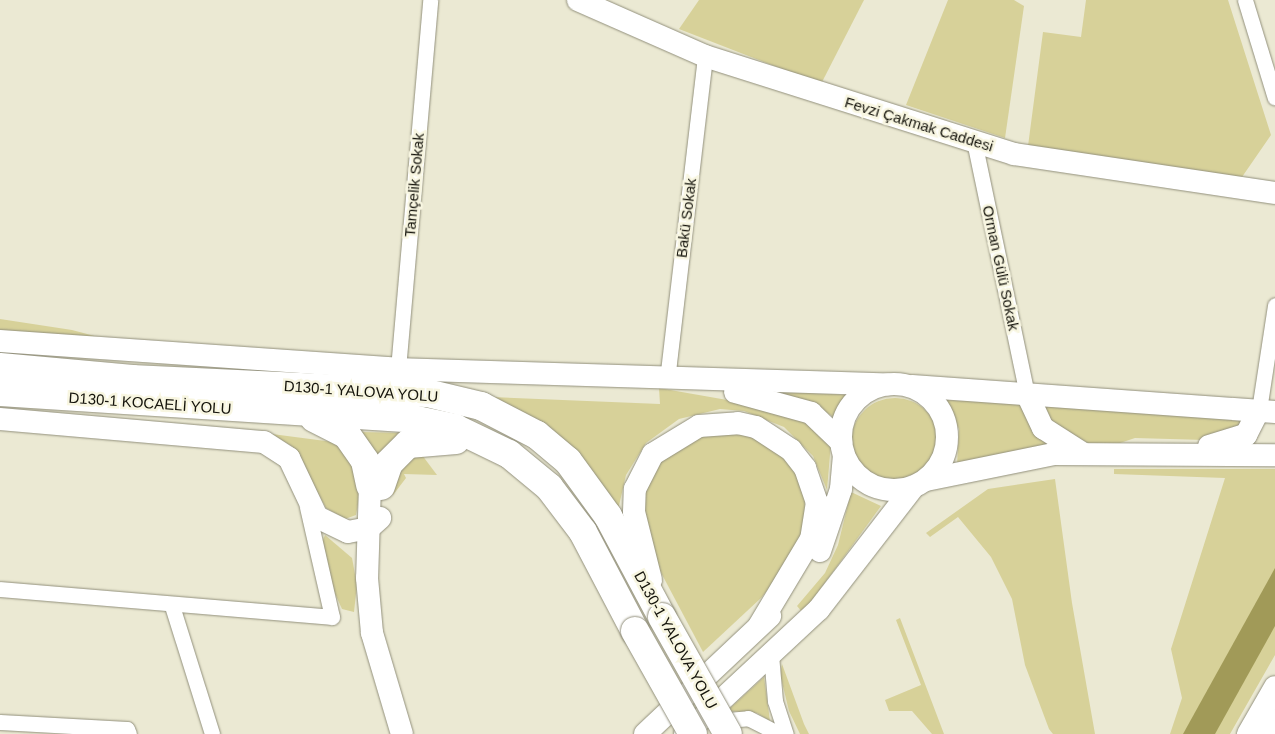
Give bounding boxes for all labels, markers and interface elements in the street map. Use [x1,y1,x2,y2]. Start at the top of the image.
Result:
street label: Fevzi Çakmak Caddesi [843,93,995,155]
street label: Tamçelik Sokak [400,132,428,238]
street label: Bakü Sokak [672,177,700,259]
street label: Orman Gülü Sokak [979,204,1023,332]
street label: D130-1 YALOVA YOLU [282,377,440,405]
street label: D130-1 KOCAELİ YOLU [68,388,232,418]
street label: D130-1 YALOVA YOLU [630,567,722,713]

